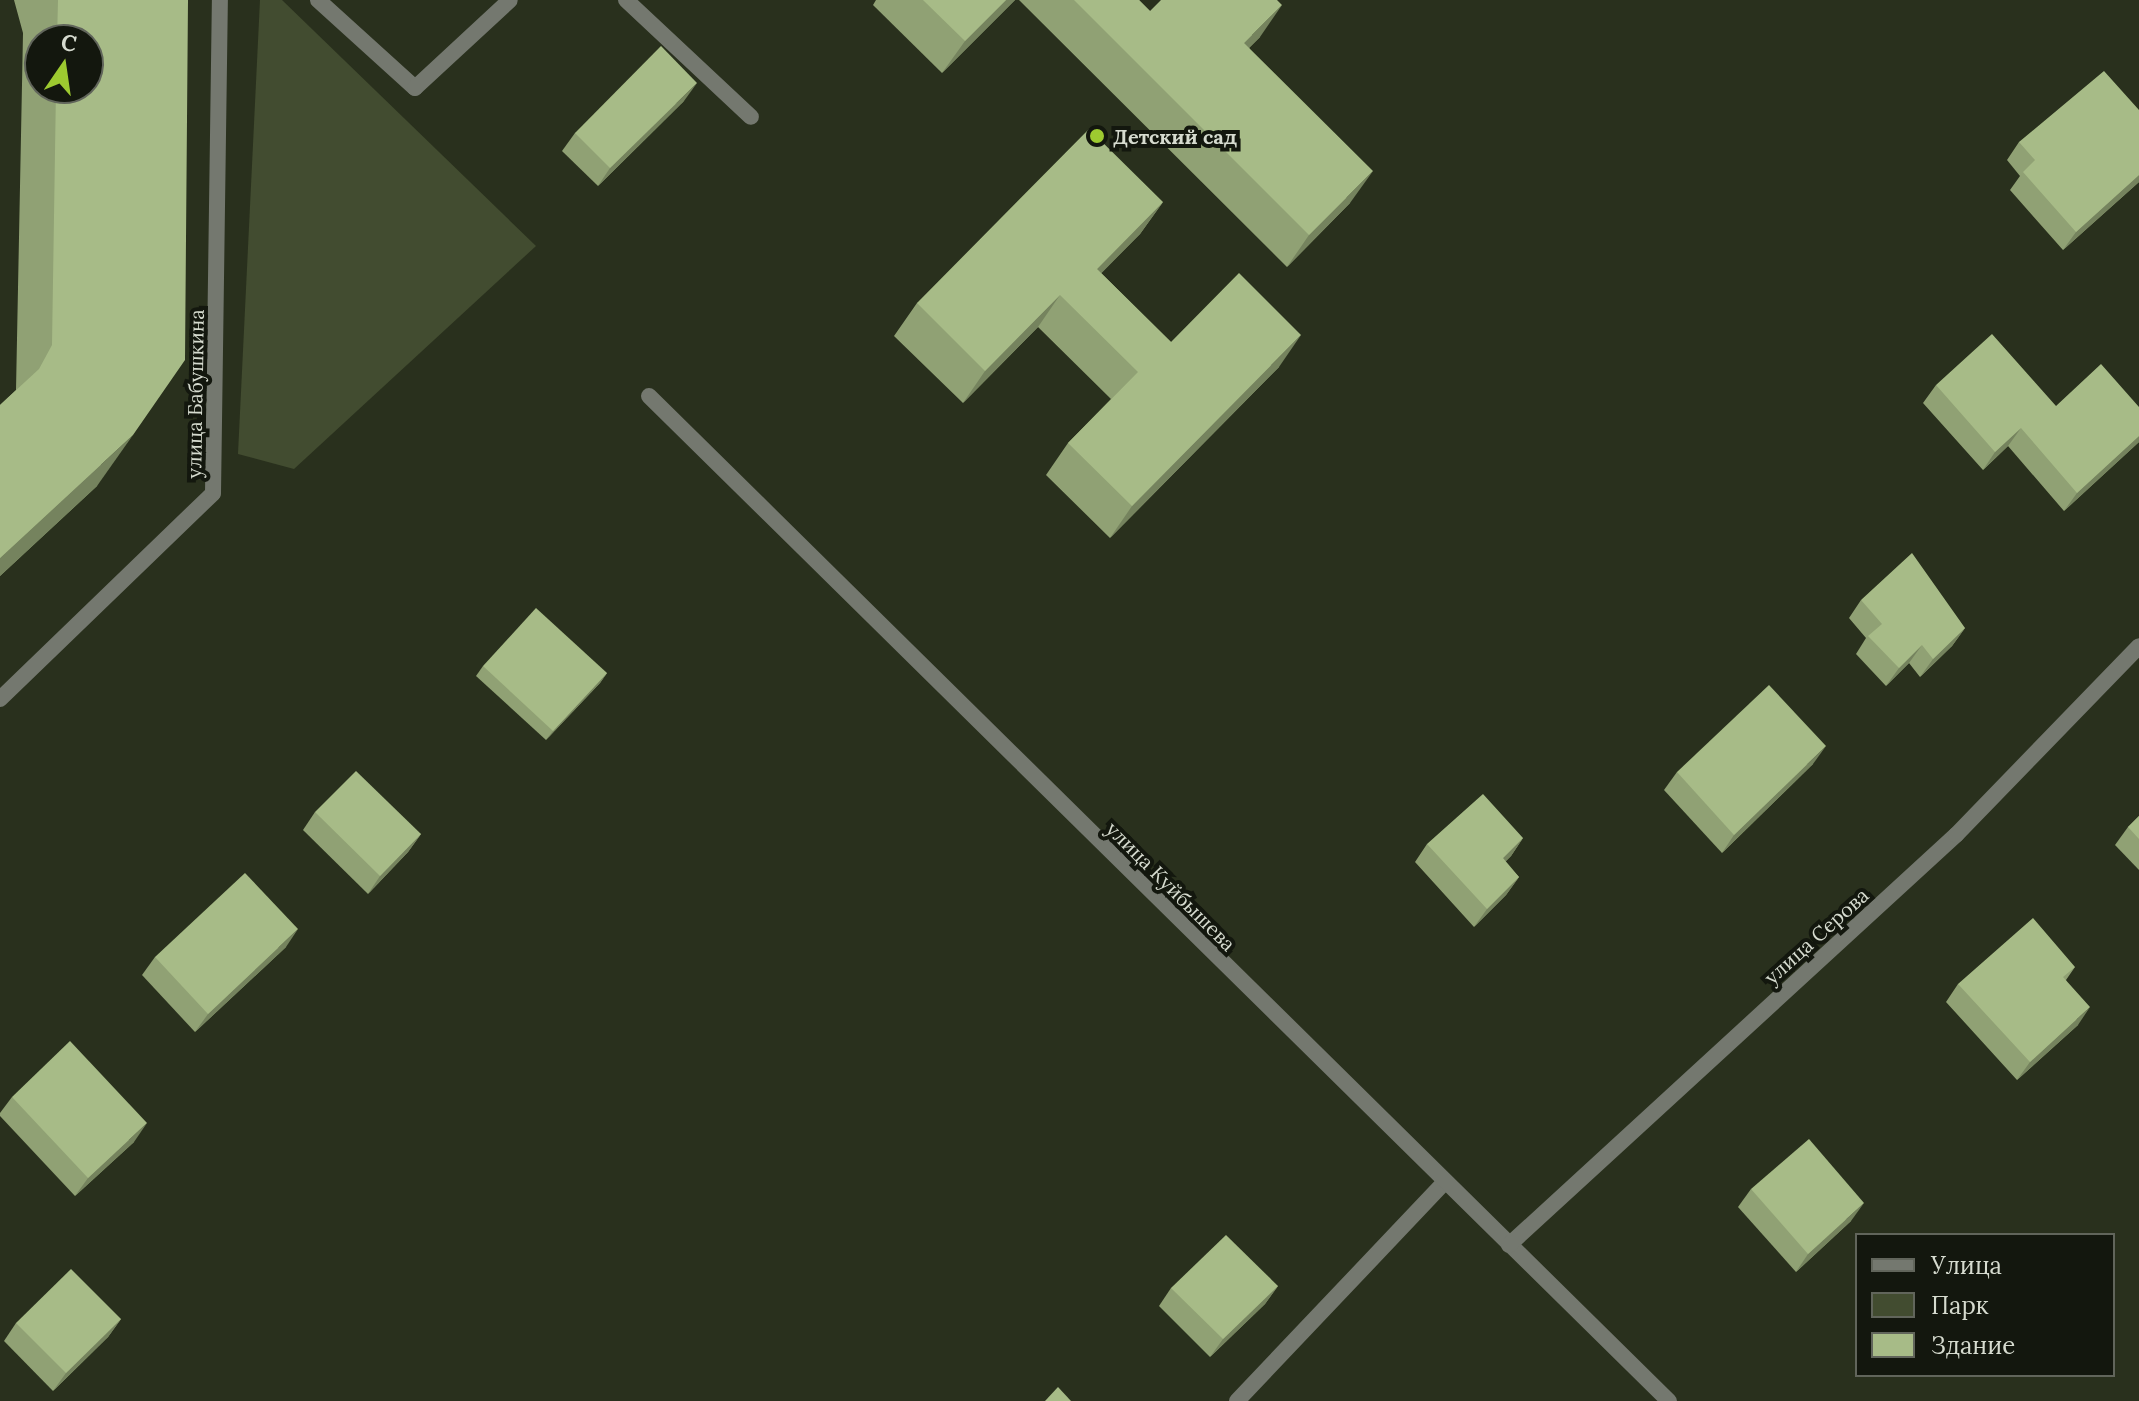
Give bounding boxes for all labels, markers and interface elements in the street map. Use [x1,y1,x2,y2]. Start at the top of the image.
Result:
north arrow [24,24,104,104]
text: С [58,27,79,58]
place label: Детский сад [1113,124,1237,148]
marker: Детский сад [1088,127,1106,145]
street label: улица Бабушкина [182,309,208,479]
street label: улица Куйбышева [1101,816,1241,956]
street label: улица Серова [1759,883,1873,989]
legend [1855,1233,2115,1377]
text: Улица [1931,1250,2002,1281]
text: Парк [1931,1290,1989,1321]
text: Здание [1931,1330,2015,1361]

